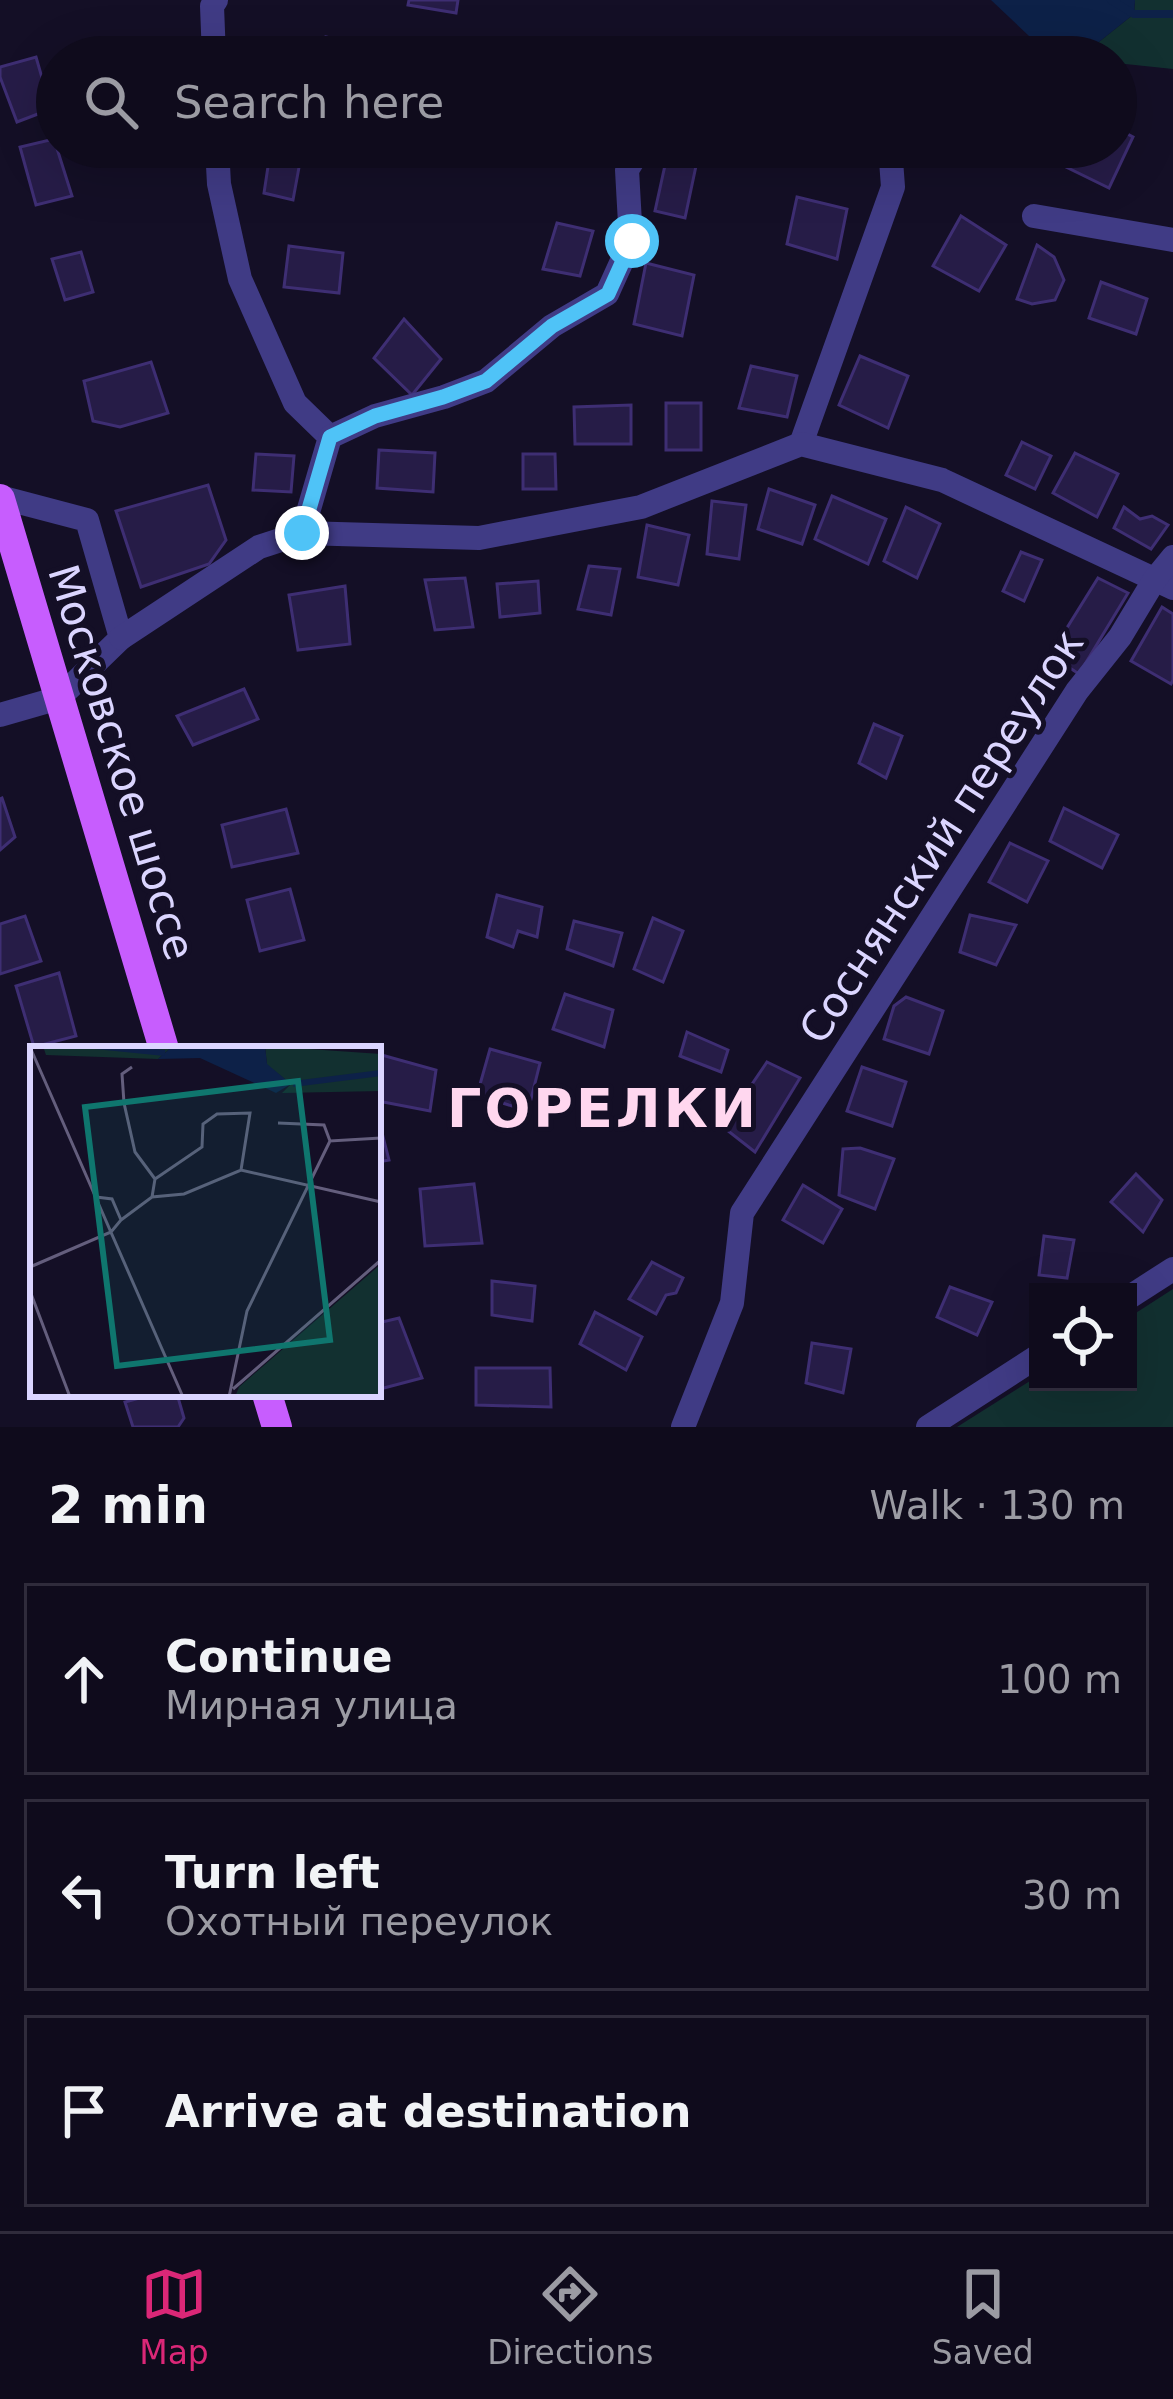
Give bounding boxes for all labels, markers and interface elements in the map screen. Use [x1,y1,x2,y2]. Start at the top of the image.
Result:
search box [36,36,1137,168]
icon: search [78,69,144,135]
text: Search here [174,76,444,129]
route start [605,214,659,268]
route end [275,506,329,560]
street label: Московское шоссе [38,559,205,966]
street label: Соснянский переулок [789,620,1094,1052]
inset map [30,1046,381,1397]
district label: ГОРЕЛКИ [447,1077,759,1140]
map controls [1029,1283,1137,1391]
button: locate [1029,1283,1137,1391]
text: 2 min [48,1476,208,1535]
text: Walk · 130 m [870,1483,1125,1528]
text: Continue [165,1630,393,1683]
icon: ahead [51,1646,117,1712]
text: 100 m [997,1657,1122,1702]
text: Мирная улица [165,1683,458,1728]
text: Turn left [165,1846,380,1899]
icon: left [51,1862,117,1928]
text: 30 m [1022,1873,1122,1918]
text: Охотный переулок [165,1899,553,1944]
icon: arrive [51,2078,117,2144]
text: Arrive at destination [165,2085,691,2138]
tab: Map [139,2261,209,2372]
tab: Directions [487,2261,653,2372]
tab: Saved [932,2261,1034,2372]

